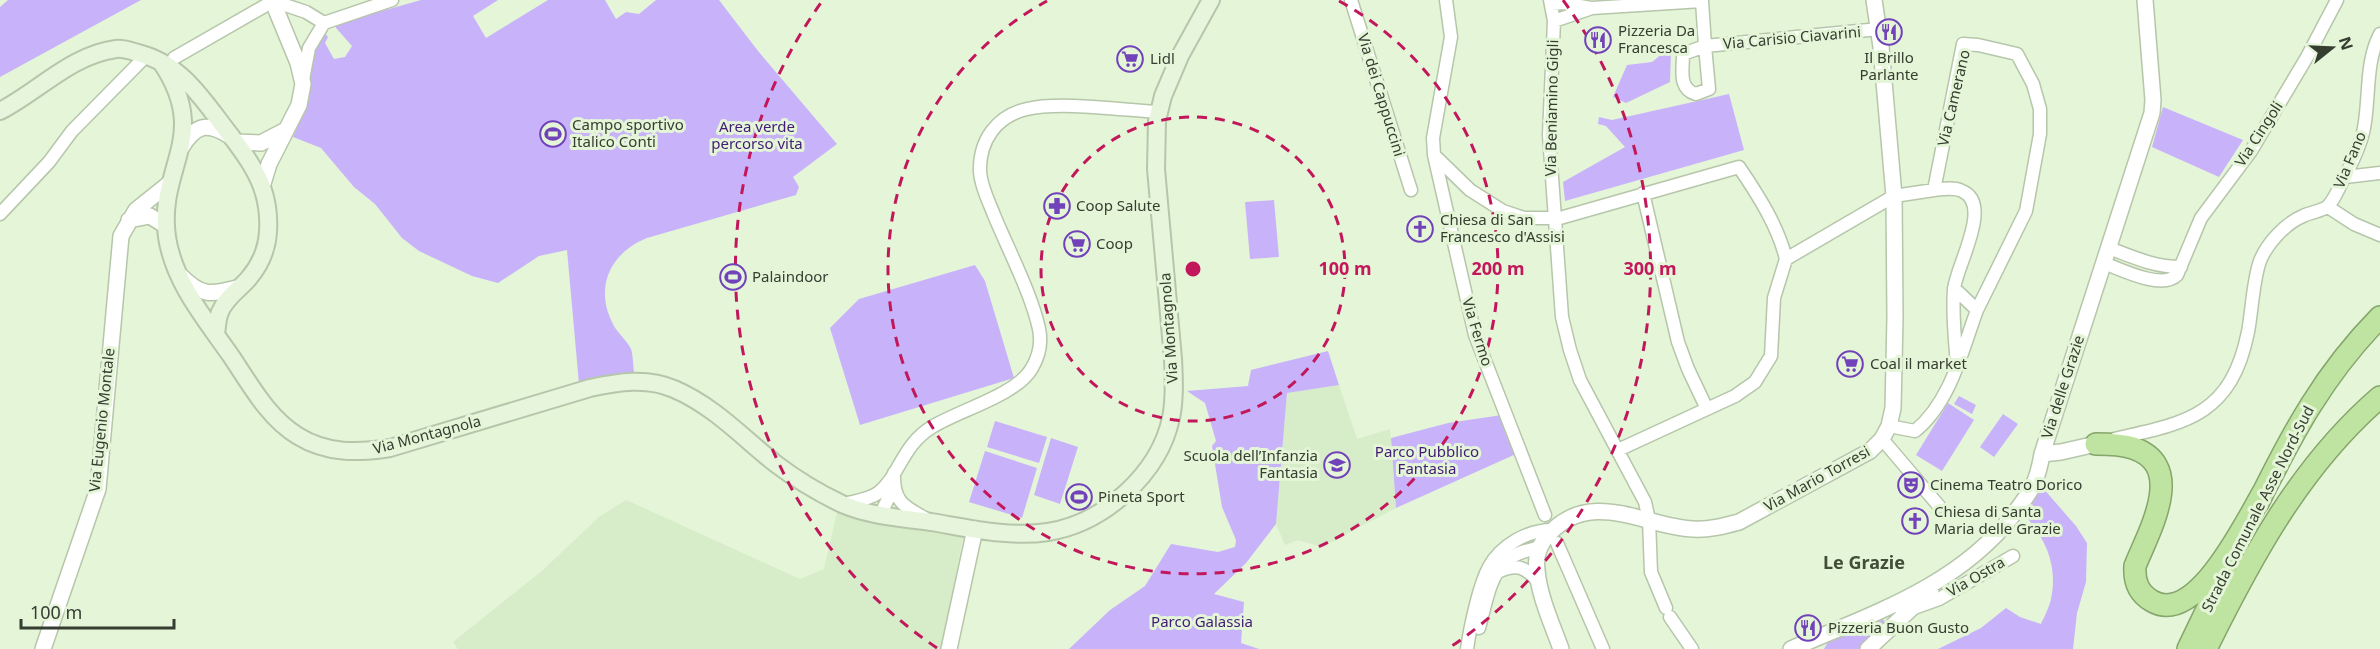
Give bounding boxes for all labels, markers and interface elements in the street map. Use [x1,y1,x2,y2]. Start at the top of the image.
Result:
restaurant icon: Il Brillo Parlante [1874,17,1904,47]
north arrow [2302,18,2362,78]
place label: Pizzeria Da Francesca [1618,20,1695,57]
street label: Via Carisio Ciavarini [1722,21,1862,53]
restaurant icon: Pizzeria Da Francesca [1583,25,1613,55]
street label: Via dei Cappuccini [1354,31,1410,159]
text: N [2334,34,2359,53]
street label: Via Beniamino Gigli [1540,39,1562,177]
supermarket icon: Lidl [1115,44,1145,74]
place label: Il Brillo Parlante [1859,47,1919,84]
place label: Lidl [1150,48,1175,68]
street label: Via Camerano [1932,48,1974,148]
street label: Via Cingoli [2230,97,2287,170]
place label: Campo sportivo Italico Conti [572,114,684,151]
park label: Area verde percorso vita [711,116,803,153]
sports icon: Campo sportivo Italico Conti [538,119,568,149]
street label: Via Fano [2328,128,2370,191]
pharmacy icon: Coop Salute [1042,191,1072,221]
place label: Coop Salute [1076,195,1160,215]
place label: Chiesa di San Francesco d'Assisi [1440,209,1565,246]
church icon: Chiesa di San Francesco d'Assisi [1405,214,1435,244]
supermarket icon: Coop [1062,229,1092,259]
place label: Coop [1096,233,1133,253]
text: 100 m [1318,256,1372,280]
text: 200 m [1471,256,1525,280]
text: 300 m [1623,256,1677,280]
centre of rings [1183,259,1203,279]
sports icon: Palaindoor [718,262,748,292]
place label: Palaindoor [752,266,829,286]
street label: Via Montagnola [1154,272,1182,384]
street label: Via Fermo [1458,295,1498,368]
street label: Via delle Grazie [2036,332,2088,441]
street label: Via Eugenio Montale [83,347,119,493]
supermarket icon: Coal il market [1835,349,1865,379]
place label: Coal il market [1870,353,1967,373]
street label: Strada Comunale Asse Nord-Sud [2196,402,2318,615]
street label: Via Montagnola [371,410,483,458]
park label: Parco Pubblico Fantasia [1375,441,1479,478]
street label: Via Mario Torresi [1760,441,1873,516]
place label: Scuola dell’Infanzia Fantasia [1183,445,1318,482]
school or university icon: Scuola dell’Infanzia Fantasia [1322,450,1352,480]
theatre icon: Cinema Teatro Dorico [1896,470,1926,500]
place label: Cinema Teatro Dorico [1930,474,2082,494]
sports icon: Pineta Sport [1064,482,1094,512]
place label: Pineta Sport [1098,486,1185,506]
place label: Chiesa di Santa Maria delle Grazie [1934,501,2061,538]
church icon: Chiesa di Santa Maria delle Grazie [1900,506,1930,536]
district label: Le Grazie [1823,550,1905,574]
street label: Via Ostra [1943,552,2008,601]
scale bar [21,592,174,630]
text: 100 m [30,600,82,624]
park label: Parco Galassia [1151,611,1253,631]
restaurant icon: Pizzeria Buon Gusto [1793,613,1823,643]
place label: Pizzeria Buon Gusto [1828,617,1969,637]

